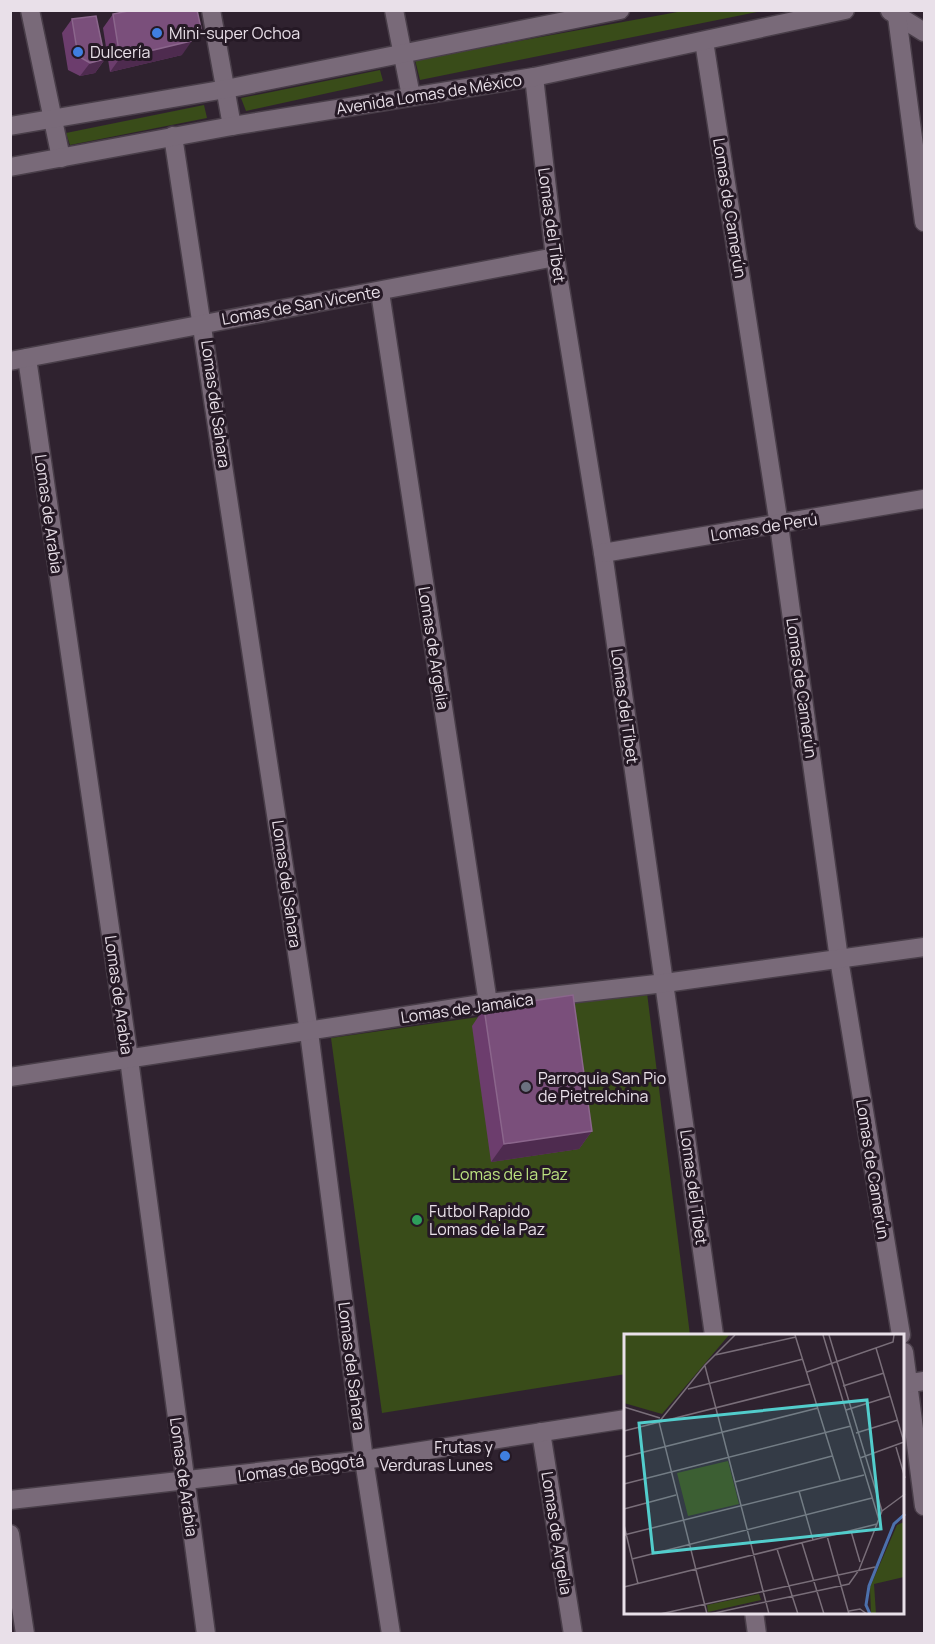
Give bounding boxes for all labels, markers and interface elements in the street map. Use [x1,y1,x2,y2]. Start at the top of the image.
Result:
place label: Mini-super Ochoa [169,22,300,44]
marker: Mini-super Ochoa [150,26,164,40]
place label: Dulcería [90,41,150,63]
marker: Dulcería [71,45,85,59]
street label: Avenida Lomas de México [335,68,523,120]
street label: Lomas de Camerún [708,136,752,280]
street label: Lomas del Tíbet [533,166,571,284]
street label: Lomas de San Vicente [220,280,382,330]
street label: Lomas del Sahara [196,339,236,469]
street label: Lomas de Arabia [30,453,68,575]
street label: Lomas de Perú [709,508,819,546]
street label: Lomas de Argelia [413,585,455,711]
street label: Lomas de Camerún [781,616,823,760]
street label: Lomas del Tíbet [606,647,644,765]
street label: Lomas del Sahara [267,819,307,949]
street label: Lomas de Arabia [100,934,138,1056]
street label: Lomas de Jamaica [399,988,535,1028]
place label: Parroquia San Pio de Pietrelchina [538,1067,666,1107]
marker: Parroquia San Pio de Pietrelchina [519,1080,533,1094]
street label: Lomas de Camerún [851,1097,895,1241]
street label: Lomas del Tíbet [675,1128,713,1246]
park label: Lomas de la Paz [452,1163,568,1185]
place label: Futbol Rapido Lomas de la Paz [429,1200,545,1240]
marker: Futbol Rapido Lomas de la Paz [410,1213,424,1227]
street label: Lomas del Sahara [333,1301,371,1431]
inset map [624,1334,905,1614]
street label: Lomas de Arabia [165,1416,203,1538]
place label: Frutas y Verduras Lunes [380,1436,494,1476]
street label: Lomas de Bogotá [237,1449,365,1487]
marker: Frutas y Verduras Lunes [498,1449,512,1463]
street label: Lomas de Argelia [536,1470,578,1596]

